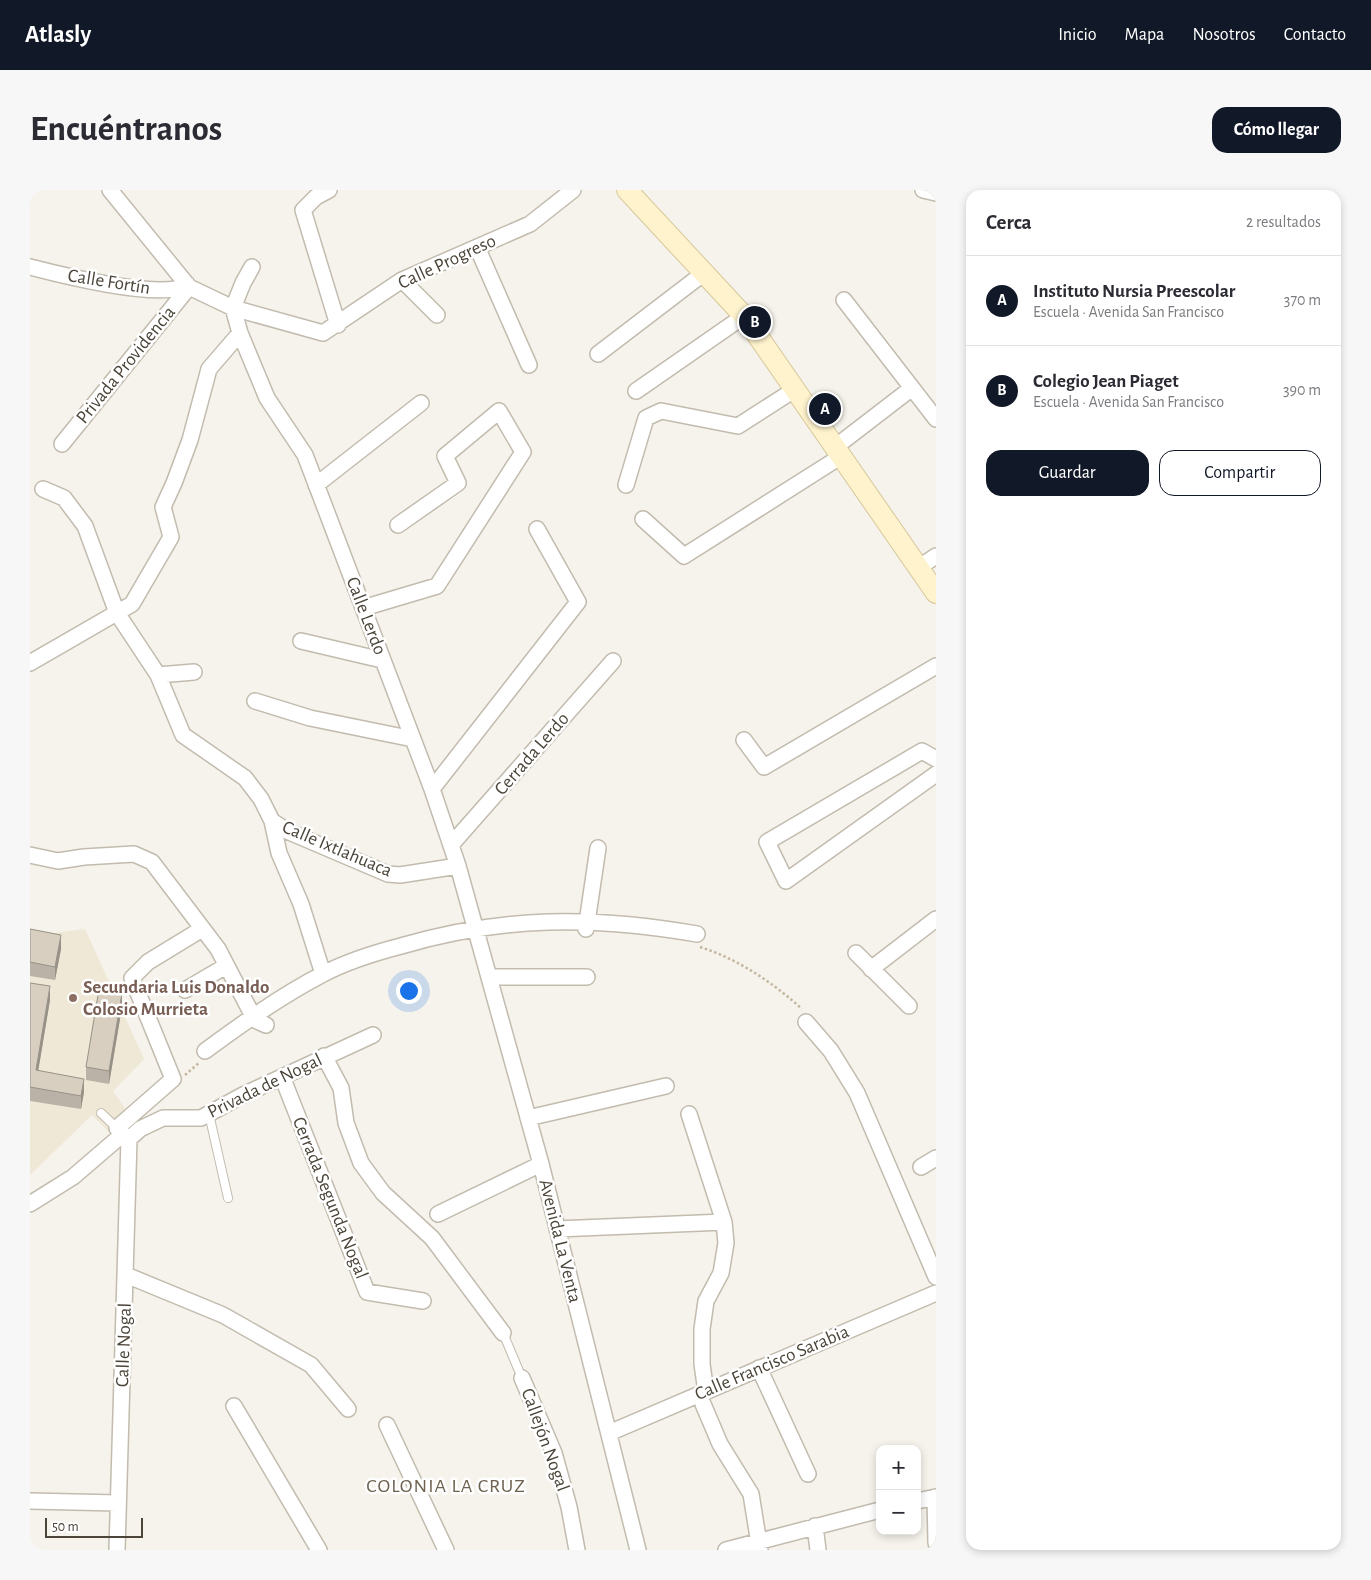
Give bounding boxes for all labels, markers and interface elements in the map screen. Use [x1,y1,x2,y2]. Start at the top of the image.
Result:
text: Atlasly [25,23,91,47]
text: Inicio [1058,26,1097,44]
text: Mapa [1125,26,1164,44]
text: Nosotros [1192,26,1256,44]
text: Contacto [1284,26,1346,44]
button: Cómo llegar [1212,107,1341,153]
text: Encuéntranos [30,112,222,147]
text: Cerca [986,212,1032,233]
text: 2 resultados [1246,214,1321,230]
street label: Calle Progreso [395,231,499,293]
street label: Calle Fortín [66,266,152,298]
text: Instituto Nursia Preescolar [1033,282,1235,301]
text: A [997,292,1007,308]
text: 370 m [1284,292,1321,308]
street label: Privada Providencia [73,302,179,427]
pin: B [739,303,771,341]
text: Escuela · Avenida San Francisco [1033,304,1224,320]
text: Colegio Jean Piaget [1033,372,1179,391]
text: B [997,382,1007,398]
text: 390 m [1283,382,1321,398]
pin: A [809,390,841,428]
text: Escuela · Avenida San Francisco [1033,394,1224,410]
button: Guardar [986,450,1149,496]
button: Compartir [1159,450,1321,496]
street label: Calle Lerdo [343,574,389,658]
street label: Cerrada Lerdo [491,709,573,799]
street label: Calle Ixtlahuaca [279,817,395,881]
place label: Secundaria Luis Donaldo Colosio Murrieta [83,978,269,1019]
your location [396,978,422,1004]
marker: Secundaria Luis Donaldo Colosio Murrieta [67,992,79,1004]
street label: Privada de Nogal [205,1050,325,1122]
street label: Cerrada Segunda Nogal [289,1114,371,1282]
street label: Avenida La Venta [535,1177,585,1305]
street label: Calle Nogal [113,1303,135,1387]
street label: Calle Francisco Sarabia [692,1322,852,1404]
street label: Callejón Nogal [518,1386,572,1494]
map controls [876,1445,921,1535]
button: + [876,1445,921,1490]
district label: COLONIA LA CRUZ [366,1476,526,1496]
button: − [876,1490,921,1535]
scale bar [45,1515,142,1538]
text: 50 m [52,1520,79,1534]

